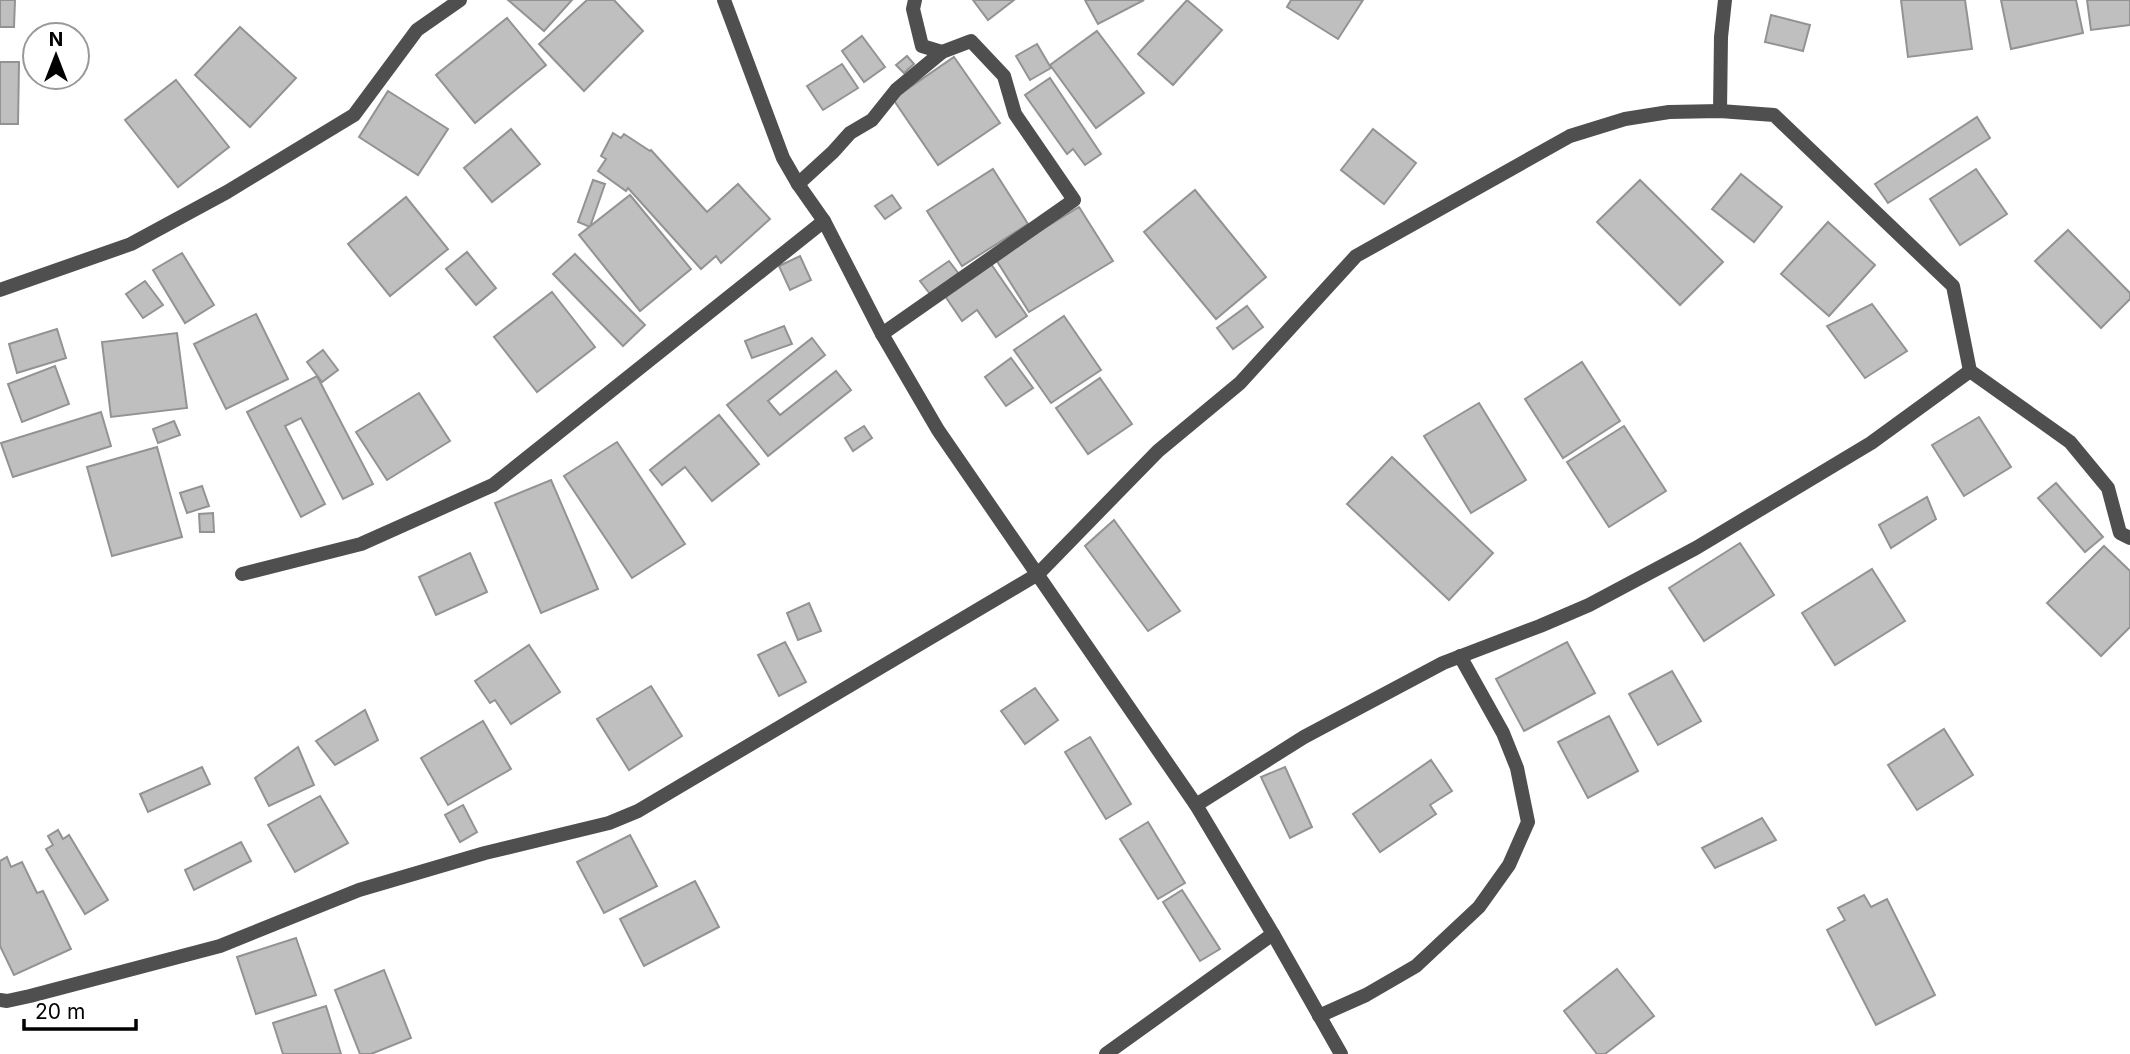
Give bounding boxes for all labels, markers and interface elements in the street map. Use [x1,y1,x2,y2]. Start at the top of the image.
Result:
north arrow [21,21,91,91]
text: N [49,28,63,51]
scale bar [24,988,136,1032]
text: 20 m [35,999,85,1024]

